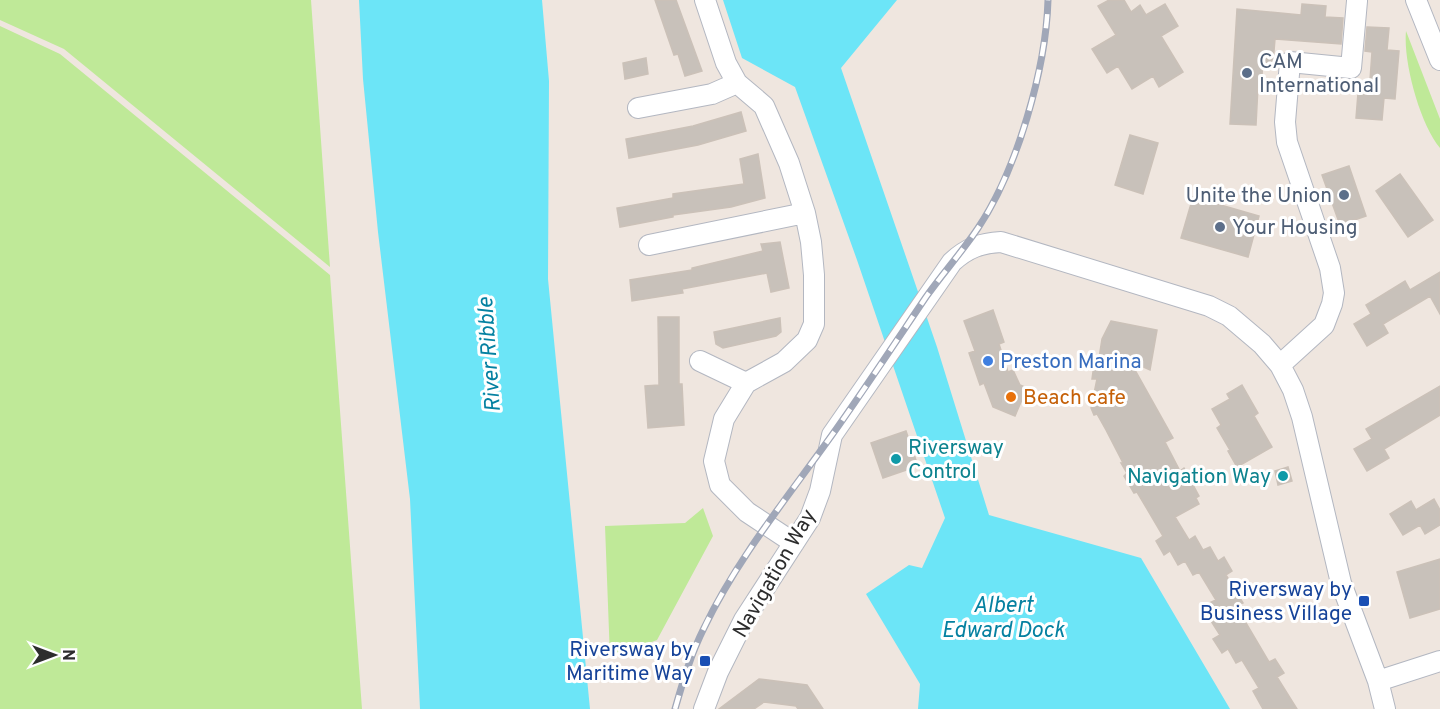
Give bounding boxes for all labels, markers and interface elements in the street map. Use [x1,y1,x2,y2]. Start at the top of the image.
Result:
place label: CAM International [1259,49,1379,100]
marker: CAM International [1240,66,1254,80]
place label: Unite the Union [1185,183,1332,210]
marker: Unite the Union [1337,188,1351,202]
place label: Your Housing [1232,215,1358,242]
marker: Your Housing [1213,220,1227,234]
water label: River Ribble [473,296,508,413]
place label: Preston Marina [1000,349,1142,376]
marker: Preston Marina [981,354,995,368]
place label: Beach cafe [1023,385,1126,412]
marker: Beach cafe [1004,390,1018,404]
place label: Riversway Control [908,435,1004,486]
marker: Riversway Control [889,452,903,466]
place label: Navigation Way [1127,464,1271,491]
marker: Navigation Way [1276,469,1290,483]
street label: Navigation Way [728,505,823,643]
place label: Riversway by Business Village [1200,577,1352,628]
water label: Albert Edward Dock [941,593,1065,645]
marker: Riversway by Business Village [1357,594,1371,608]
north arrow [24,625,84,685]
place label: Riversway by Maritime Way [566,637,693,688]
text: N [57,649,77,661]
marker: Riversway by Maritime Way [698,654,712,668]

